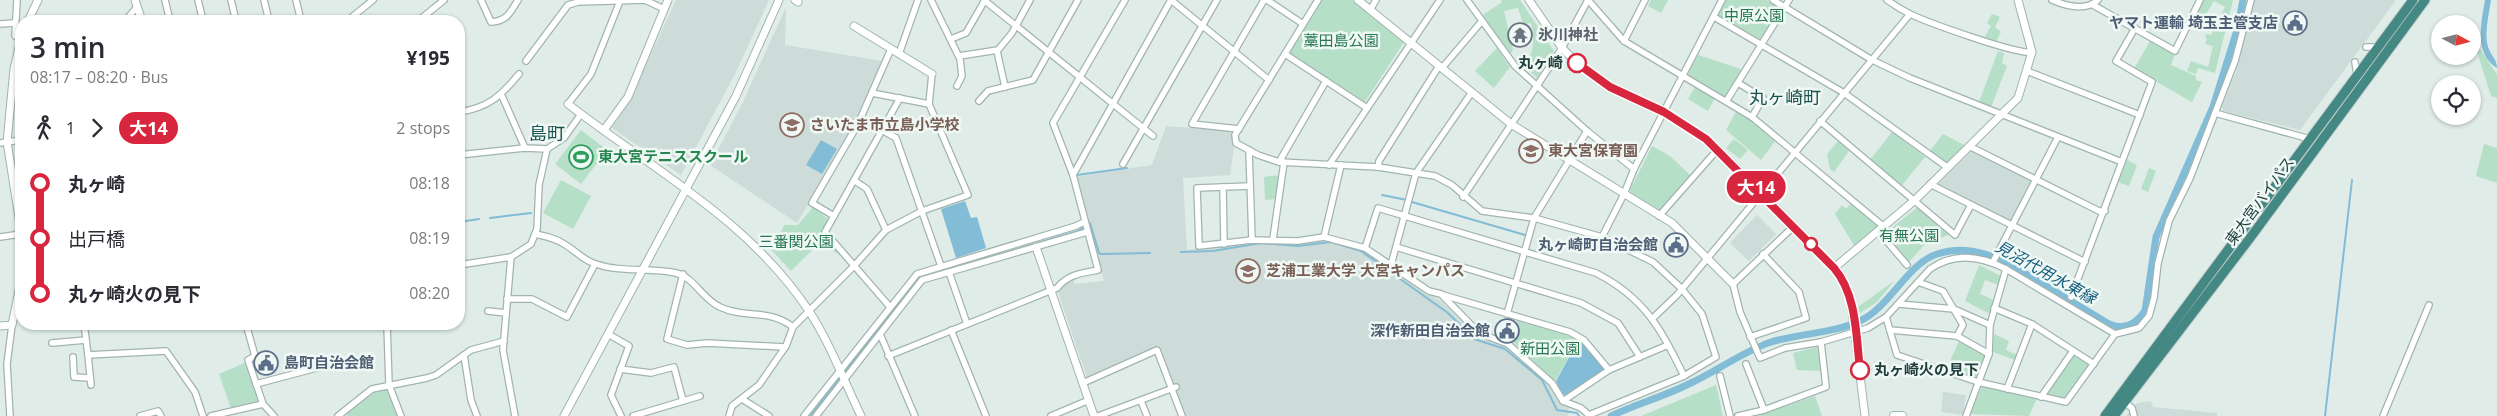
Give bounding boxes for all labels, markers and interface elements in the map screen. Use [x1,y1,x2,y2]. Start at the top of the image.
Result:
park label: 中原公園 [1724,5,1784,25]
public building icon: ヤマト運輸 埼玉主管支店 [2282,10,2308,36]
place label: ヤマト運輸 埼玉主管支店 [2109,12,2278,32]
north arrow [2431,15,2481,65]
map controls [2431,15,2481,125]
temple icon: 氷川神社 [1507,22,1533,48]
place label: 氷川神社 [1538,24,1598,44]
text: 3 min [30,28,106,66]
park label: 藁田島公園 [1303,30,1379,50]
text: ¥195 [407,45,450,71]
place label: 丸ヶ崎 [1518,52,1563,72]
marker: 丸ヶ崎 [1567,53,1587,73]
text: 08:17 – 08:20 · Bus [30,66,168,88]
button: locate [2431,75,2481,125]
district label: 丸ヶ崎町 [1749,85,1821,109]
school or university icon: さいたま市立島小学校 [779,112,805,138]
icon: walk [30,114,58,142]
icon: forward [83,114,111,142]
place label: さいたま市立島小学校 [810,114,960,134]
text: 大14 [129,116,168,140]
text: 1 [66,117,75,139]
text: 2 stops [396,117,450,139]
district label: 島町 [529,121,565,145]
school or university icon: 東大宮保育園 [1518,138,1544,164]
place label: 東大宮保育園 [1548,140,1638,160]
sports icon: 東大宮テニススクール [568,144,594,170]
place label: 東大宮テニススクール [598,146,748,166]
street label: 東大宮バイパス [2220,152,2298,249]
text: 丸ヶ崎 [68,171,125,197]
line badge: 大14 [1727,171,1785,203]
text: 08:18 [409,172,450,194]
text: 大14 [1737,175,1775,199]
park label: 有無公園 [1879,225,1939,245]
text: 出戸橋 [68,226,125,252]
text: 08:19 [409,227,450,249]
park label: 三番関公園 [758,231,834,251]
public building icon: 丸ヶ崎町自治会館 [1663,232,1689,258]
place label: 丸ヶ崎町自治会館 [1538,234,1658,254]
water label: 見沼代用水東縁 [1992,235,2102,310]
unlabelled marker [1804,237,1818,251]
school or university icon: 芝浦工業大学 大宮キャンパス [1235,258,1261,284]
place label: 芝浦工業大学 大宮キャンパス [1266,260,1465,280]
text: 丸ヶ崎火の見下 [68,281,201,307]
text: 08:20 [409,282,450,304]
public building icon: 深作新田自治会館 [1494,318,1520,344]
place label: 深作新田自治会館 [1370,320,1490,340]
park label: 新田公園 [1520,338,1580,358]
public building icon: 島町自治会館 [253,350,279,376]
place label: 島町自治会館 [284,352,374,372]
place label: 丸ヶ崎火の見下 [1874,359,1979,379]
marker: 丸ヶ崎火の見下 [1850,360,1870,380]

